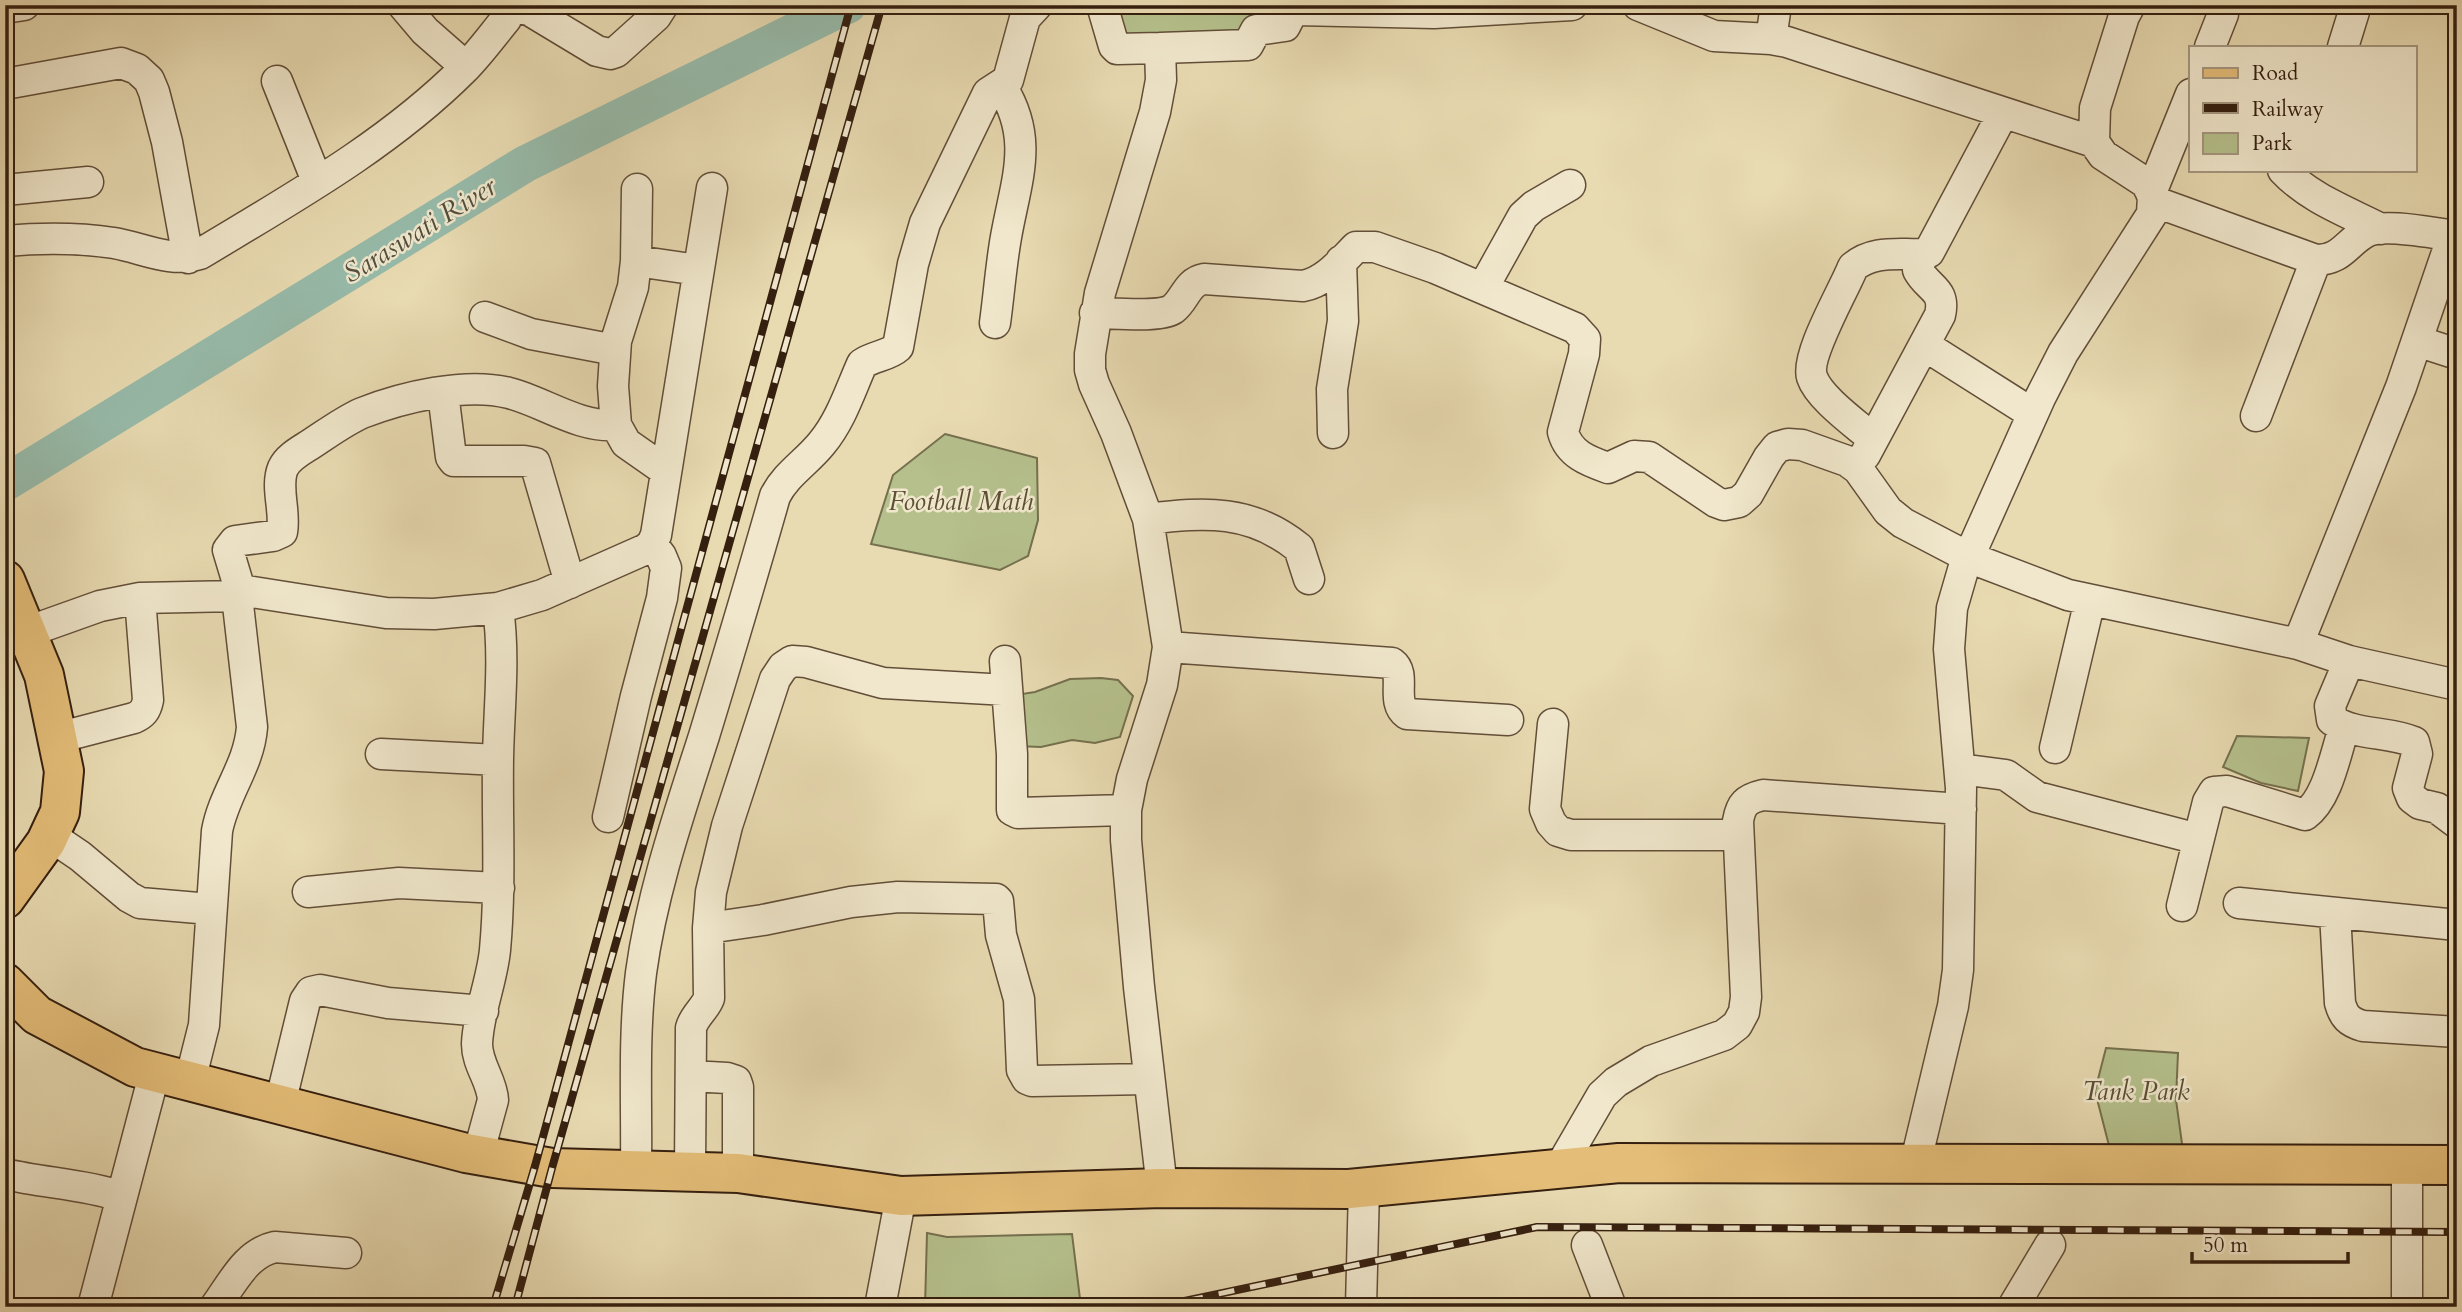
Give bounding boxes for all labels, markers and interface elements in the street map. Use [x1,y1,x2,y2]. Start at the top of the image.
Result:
legend [2189,46,2416,172]
text: Road [2252,59,2298,88]
text: Railway [2252,95,2324,124]
text: Park [2252,129,2293,158]
water label: Saraswati River [336,167,504,292]
park label: Football Math [889,484,1034,519]
park label: Tank Park [2082,1074,2190,1109]
scale bar [2192,1221,2348,1265]
text: 50 m [2203,1231,2248,1260]

